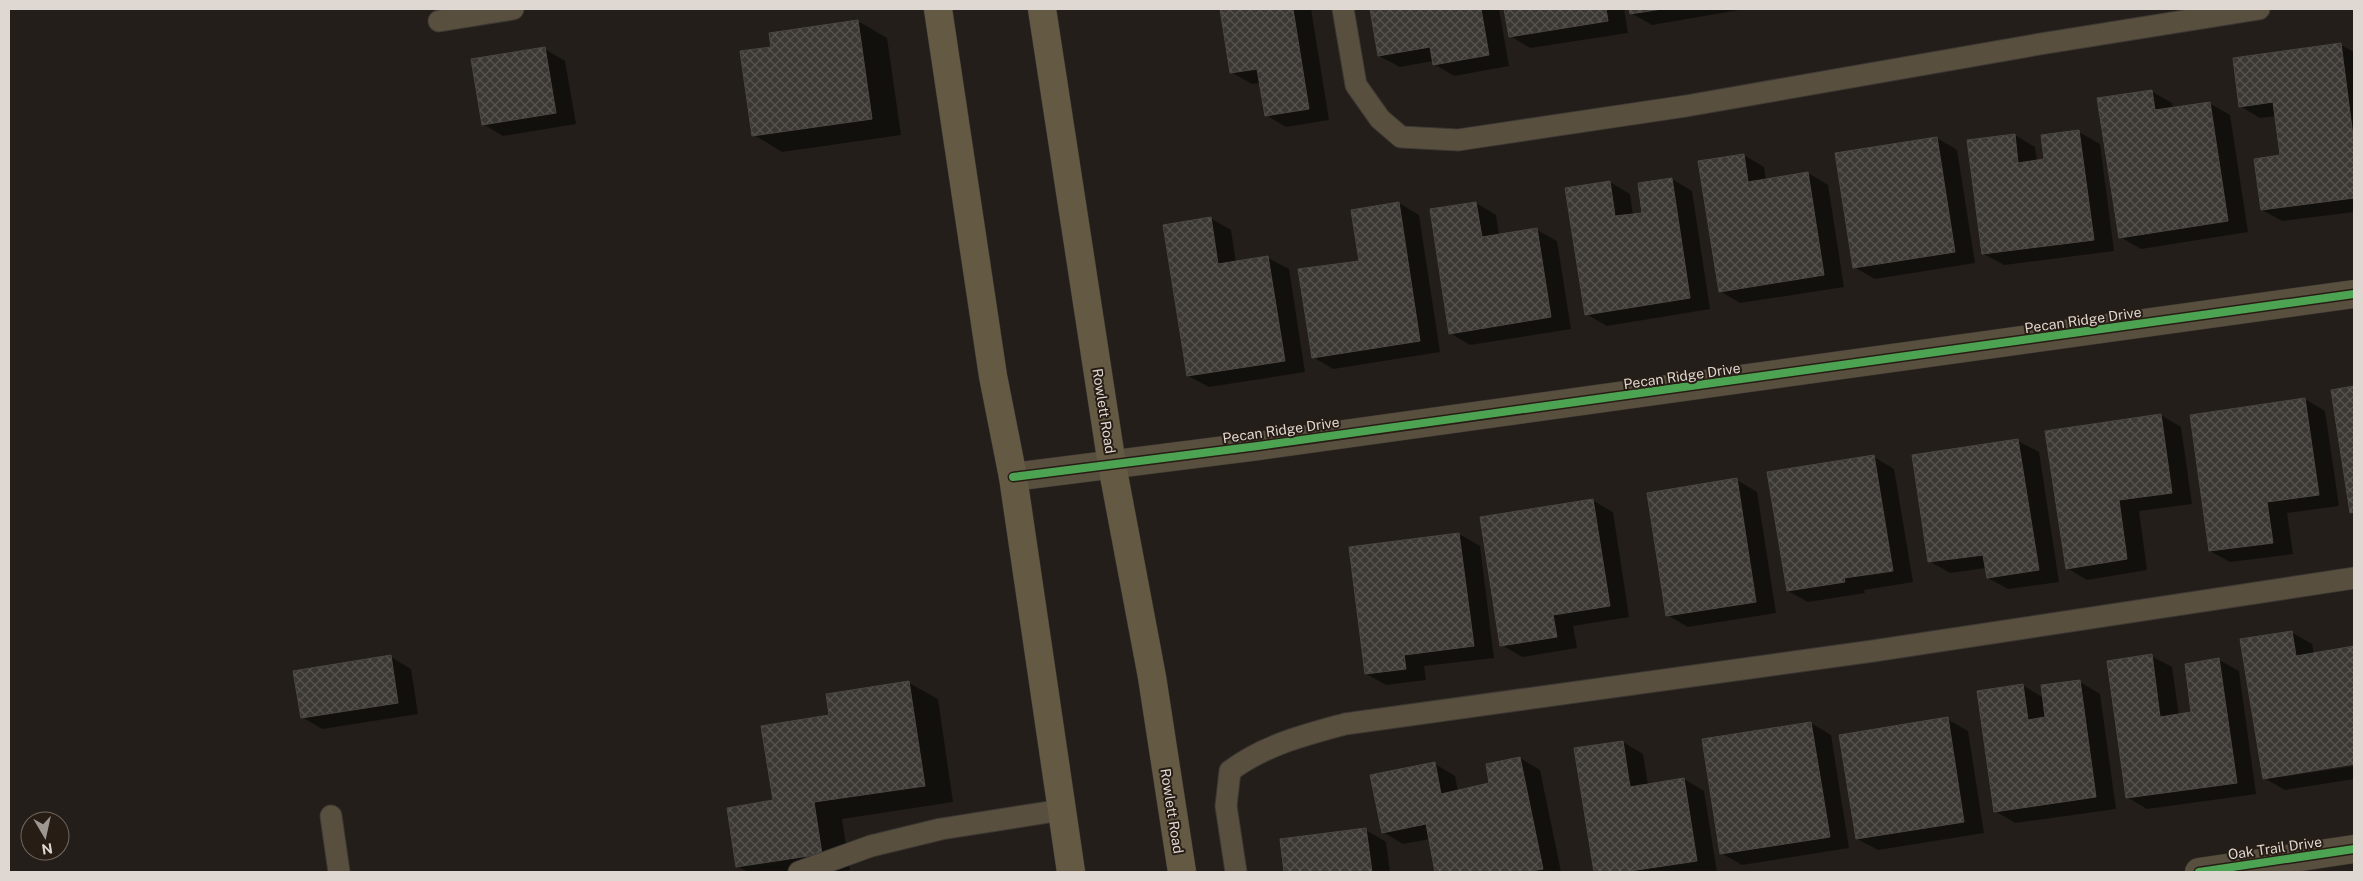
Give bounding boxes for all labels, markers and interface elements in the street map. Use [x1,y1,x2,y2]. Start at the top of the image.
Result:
street label: Pecan Ridge Drive [2024,304,2143,336]
street label: Pecan Ridge Drive [1623,360,1742,392]
street label: Rowlett Road [1089,367,1119,455]
street label: Pecan Ridge Drive [1222,414,1341,446]
street label: Rowlett Road [1157,767,1187,855]
north arrow [20,811,70,861]
street label: Oak Trail Drive [2227,833,2323,863]
text: N [40,840,54,858]

